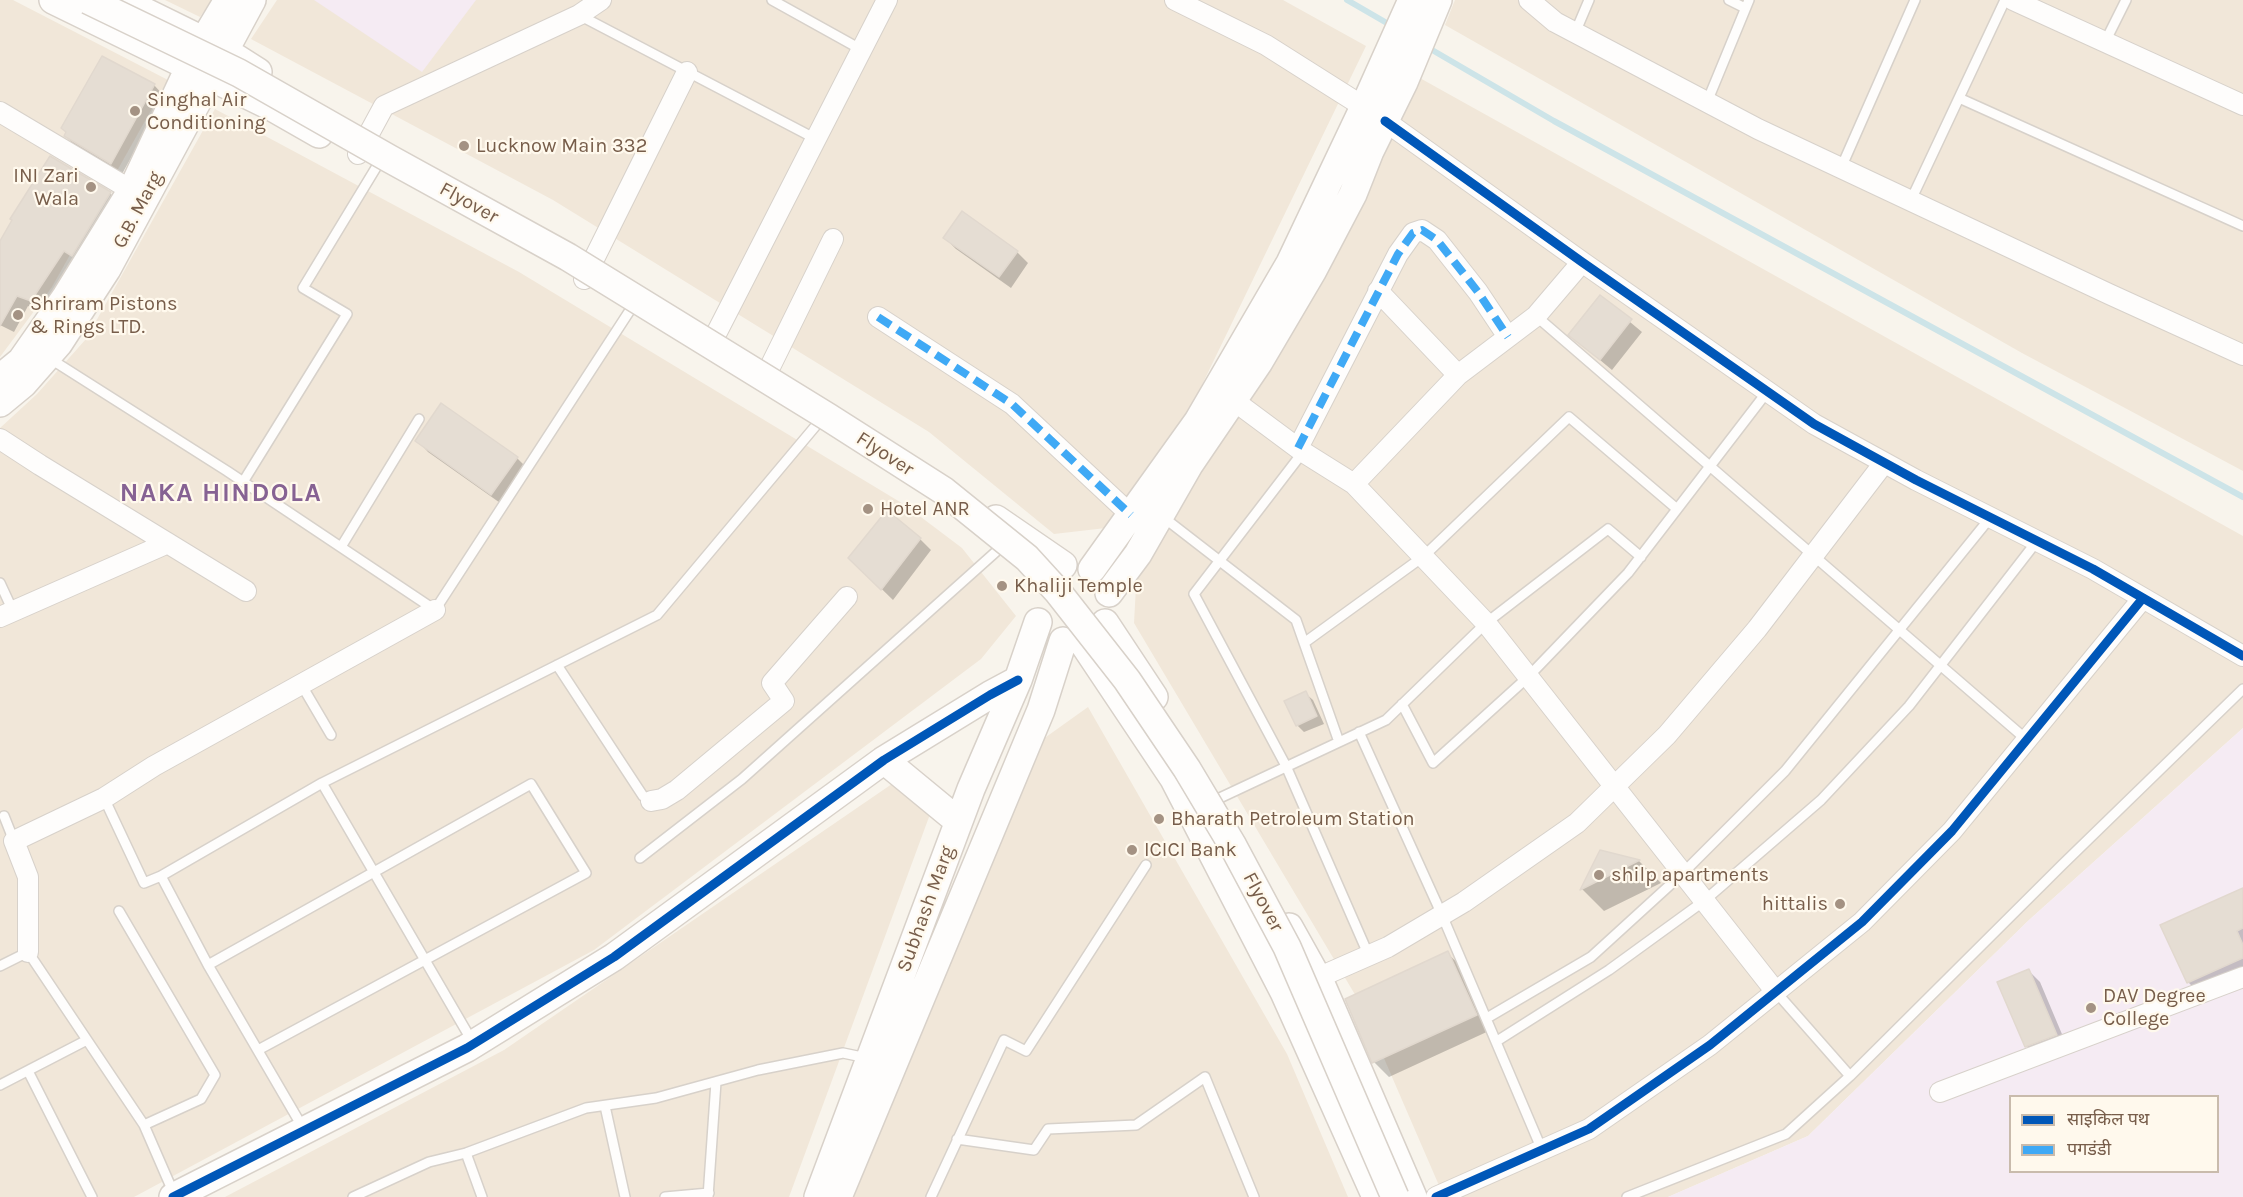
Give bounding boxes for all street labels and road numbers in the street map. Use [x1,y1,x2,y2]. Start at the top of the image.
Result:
street label: G.B. Marg [108,168,168,252]
street label: Flyover [435,177,503,229]
street label: Flyover [852,427,918,481]
street label: Subhash Marg [892,843,960,975]
street label: Flyover [1237,868,1289,936]

